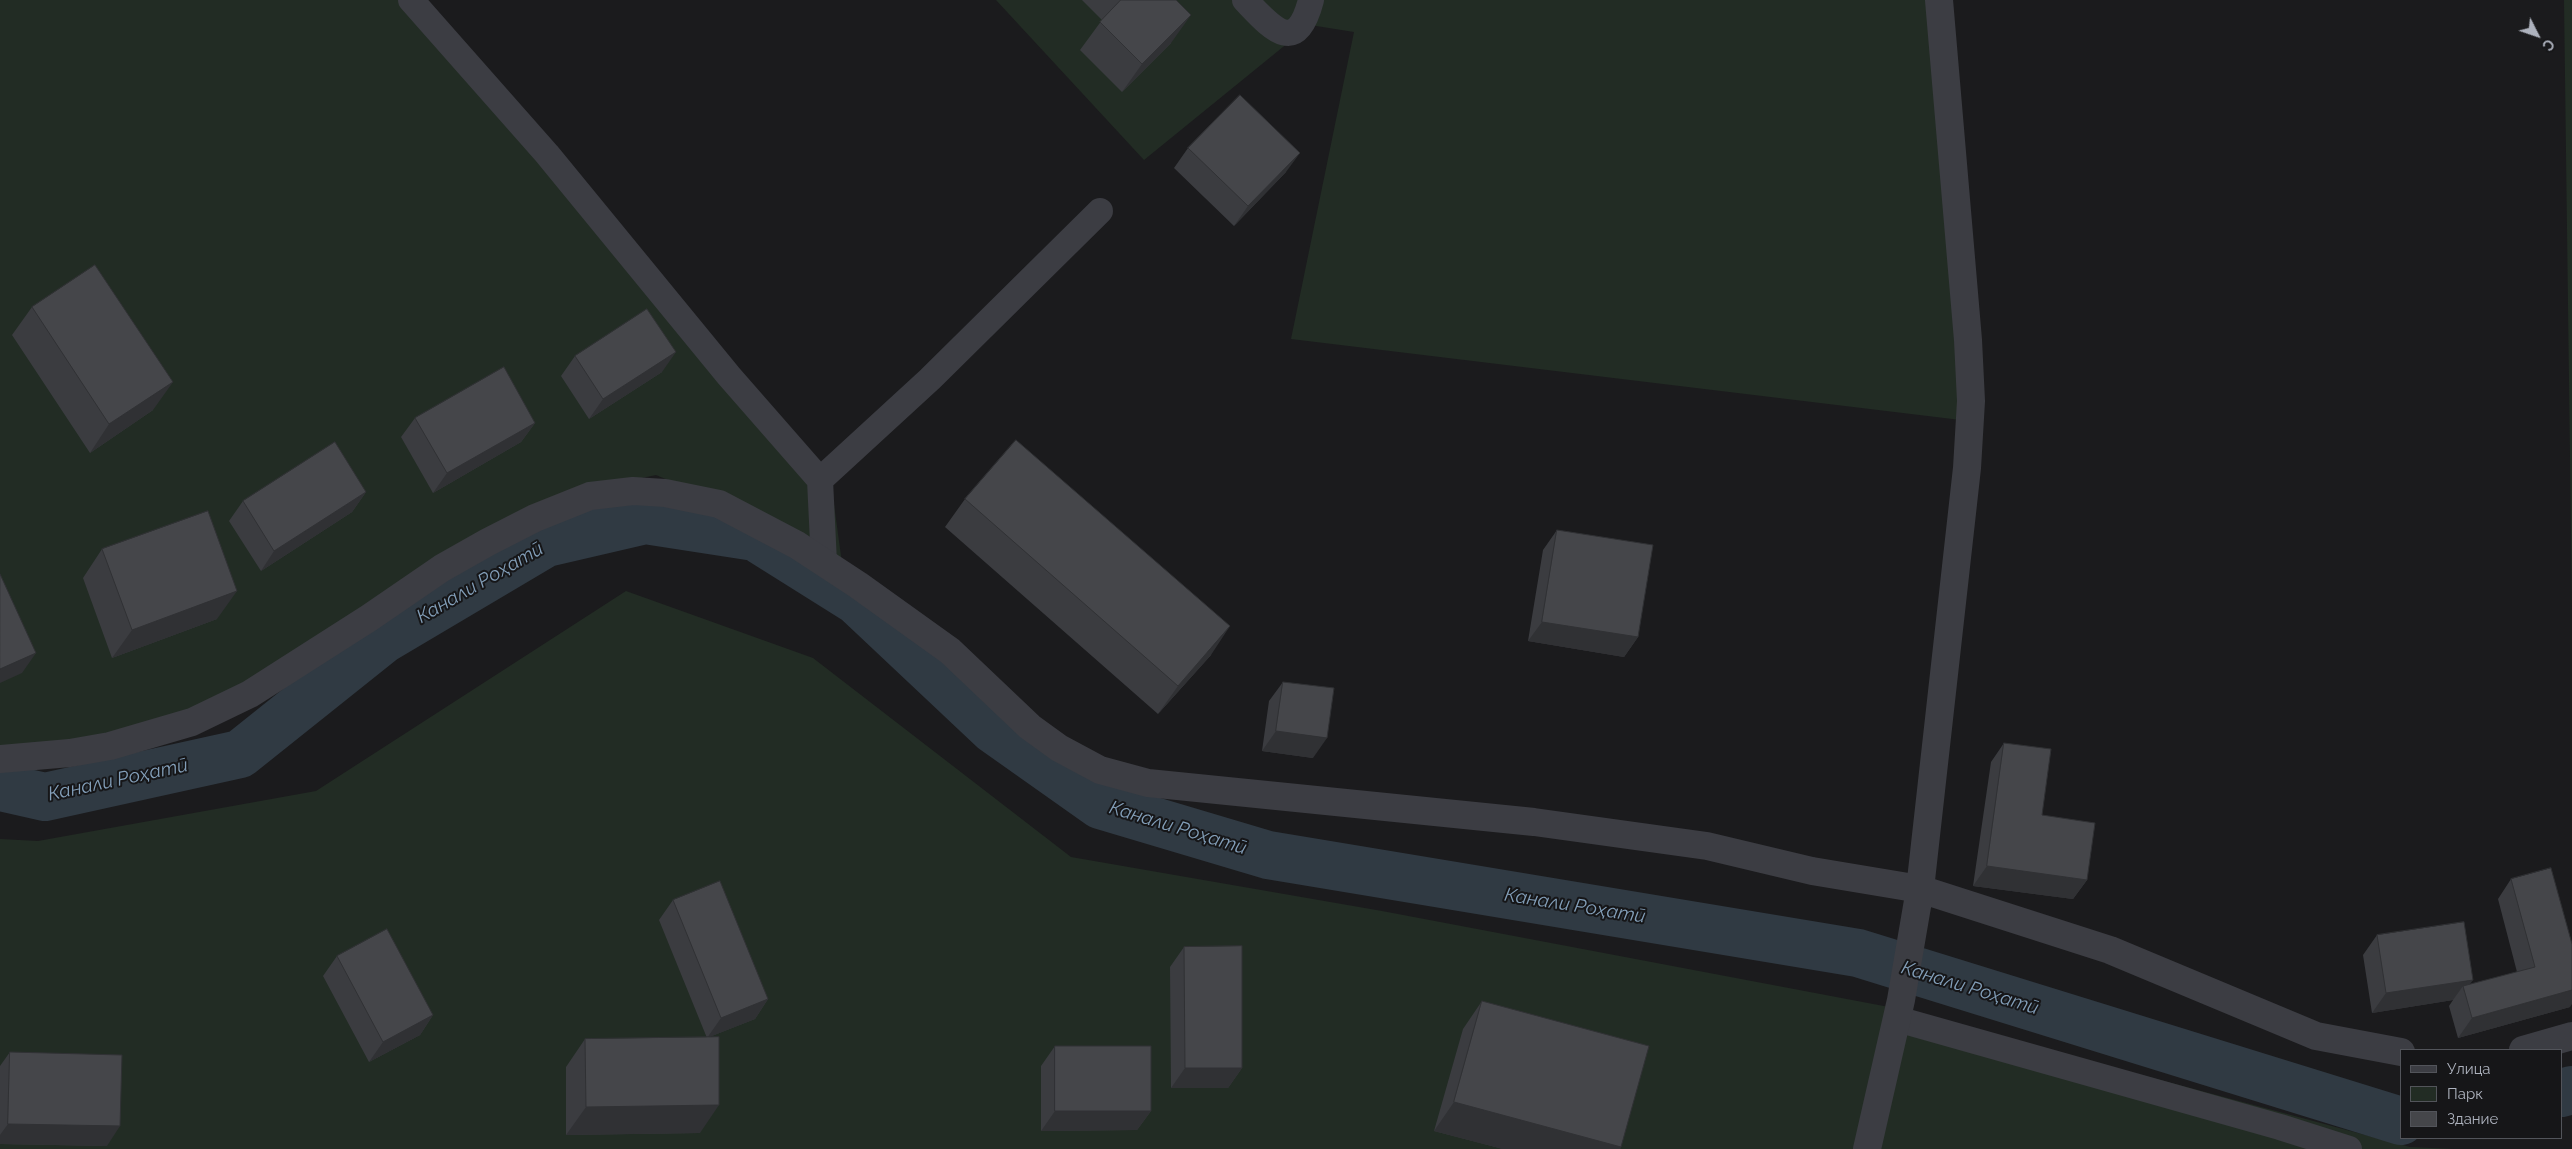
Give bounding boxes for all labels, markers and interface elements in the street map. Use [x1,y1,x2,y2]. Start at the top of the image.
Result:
north arrow [2512,10,2562,60]
text: С [2539,36,2558,54]
water label: Канали Роҳатӣ [413,538,547,628]
water label: Канали Роҳатӣ [46,754,190,806]
water label: Канали Роҳатӣ [1107,796,1249,860]
water label: Канали Роҳатӣ [1503,884,1647,928]
water label: Канали Роҳатӣ [1899,956,2041,1020]
legend [2400,1049,2562,1139]
text: Улица [2447,1060,2491,1078]
text: Парк [2447,1085,2483,1103]
text: Здание [2447,1110,2498,1128]

